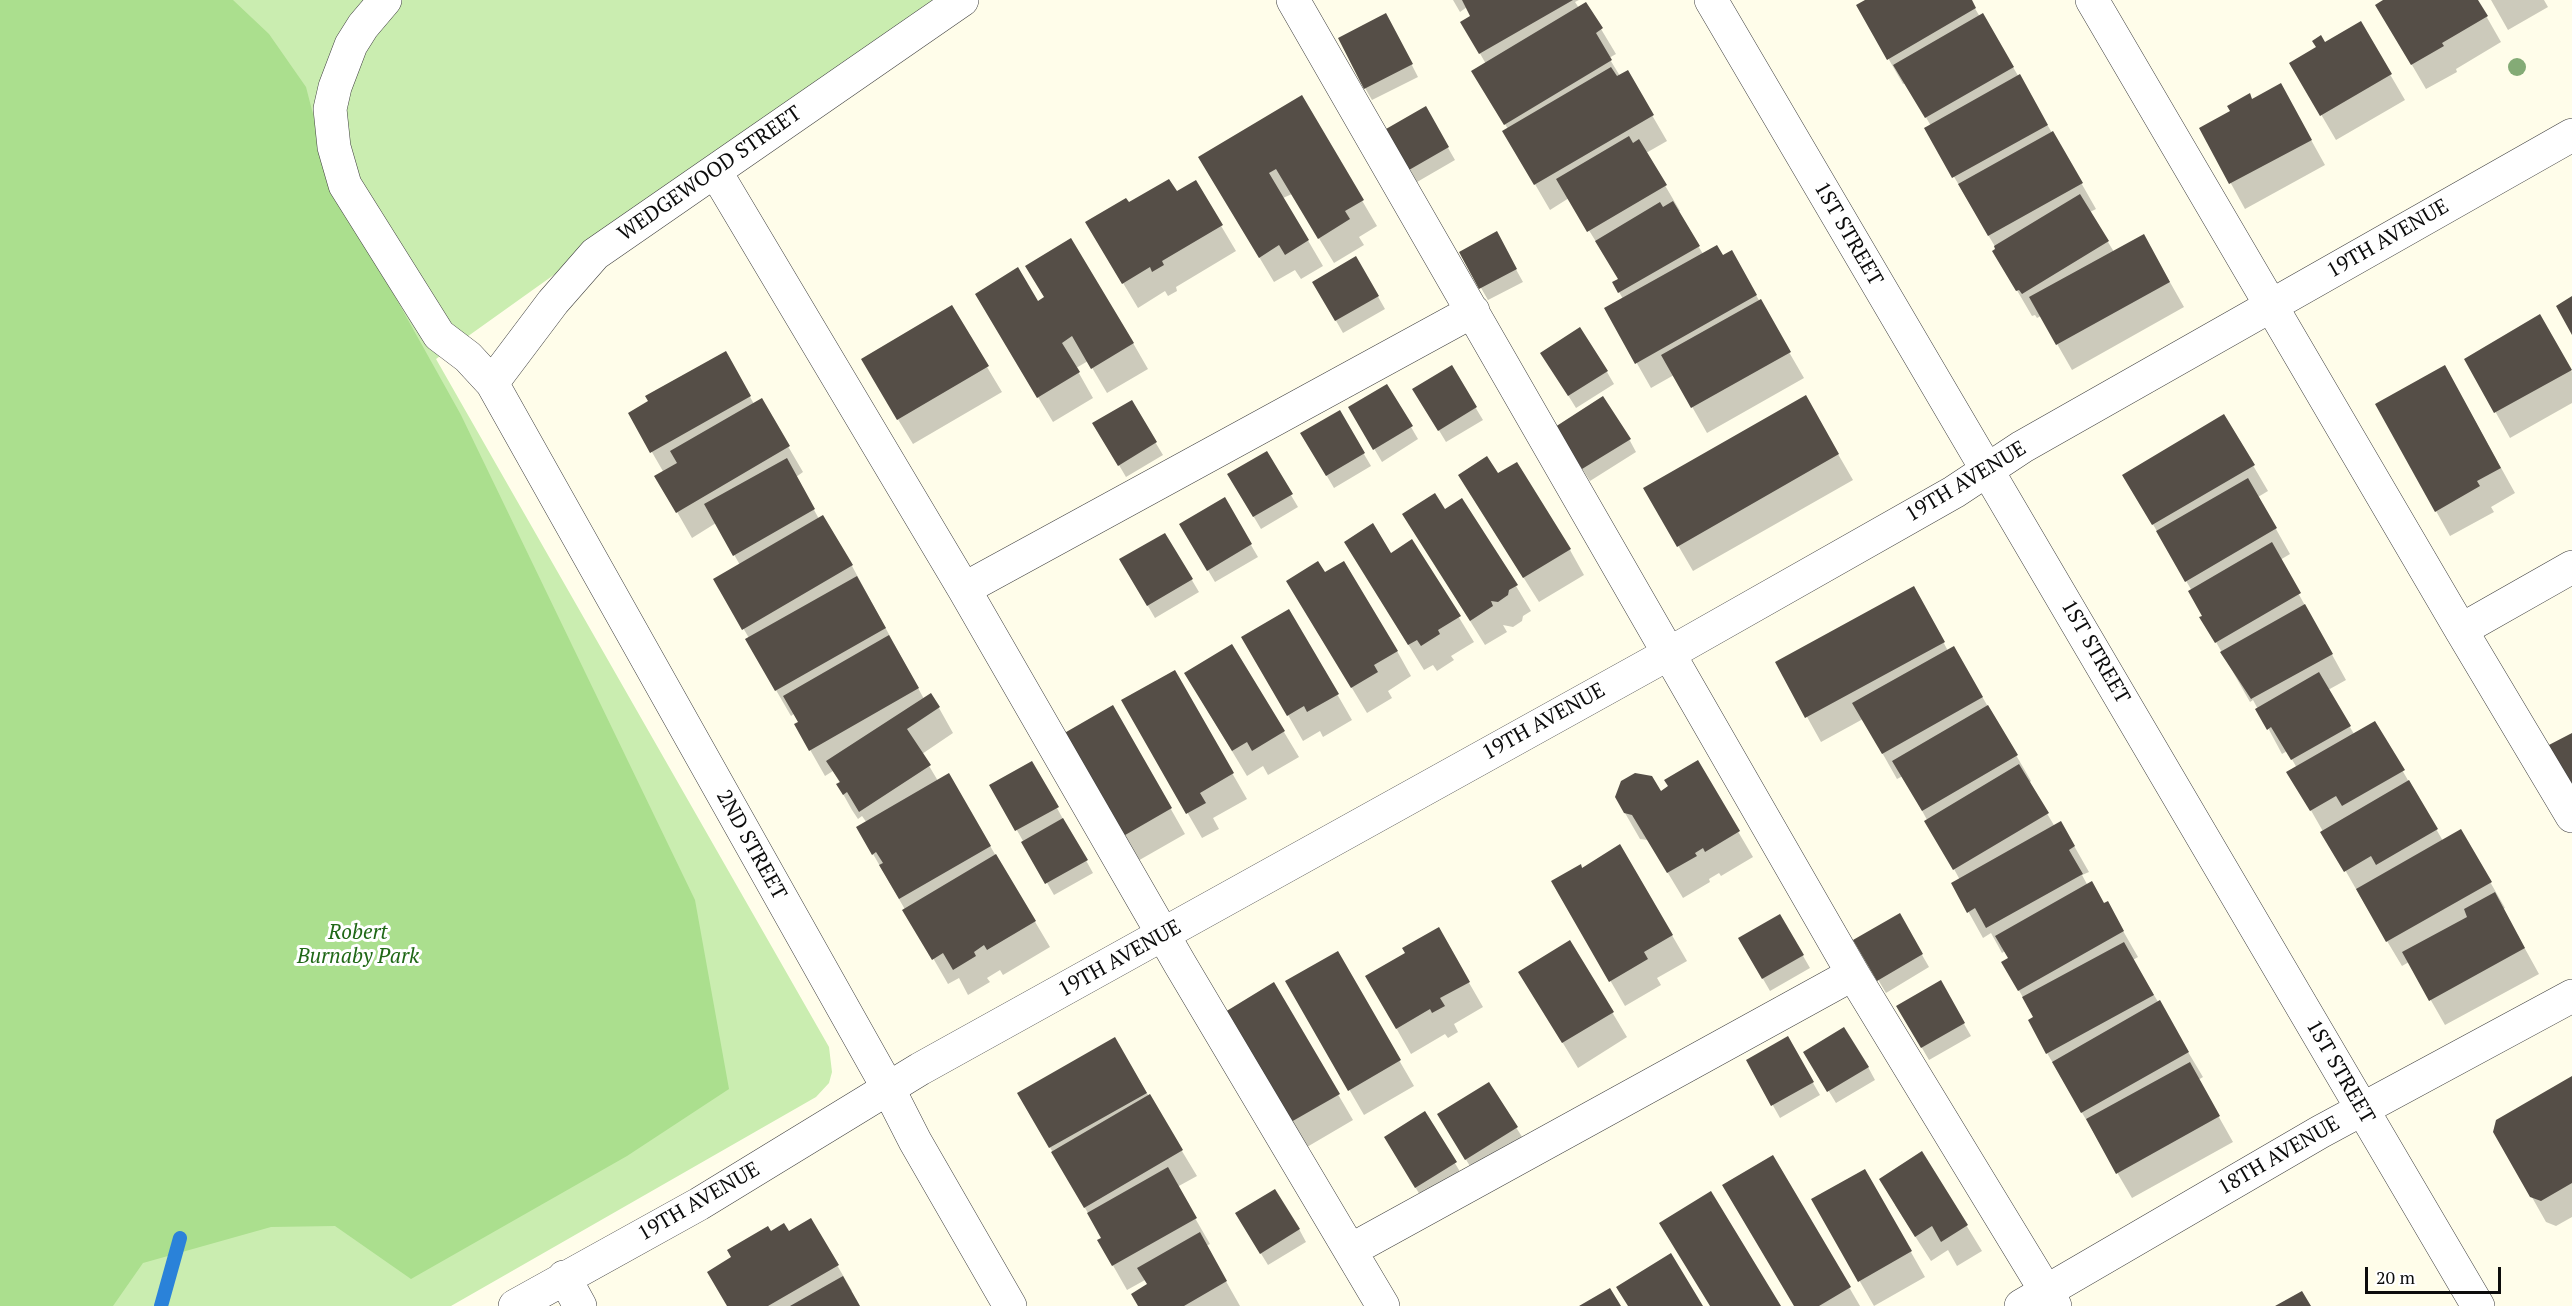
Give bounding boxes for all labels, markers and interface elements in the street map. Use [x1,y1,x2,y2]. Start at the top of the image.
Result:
street label: WEDGEWOOD STREET [613,101,807,247]
street label: 1ST STREET [1808,178,1888,290]
street label: 19TH AVENUE [2323,194,2453,284]
street label: 19TH AVENUE [1901,436,2031,528]
street label: 1ST STREET [2055,596,2135,708]
street label: 19TH AVENUE [1478,678,1610,766]
street label: 2ND STREET [711,786,791,904]
street label: 19TH AVENUE [1054,915,1186,1003]
park label: Robert Burnaby Park [297,920,419,970]
street label: 1ST STREET [2300,1016,2380,1128]
street label: 18TH AVENUE [2214,1111,2344,1201]
street label: 19TH AVENUE [634,1157,764,1247]
scale bar [2368,1255,2504,1293]
text: 20 m [2376,1265,2415,1289]

